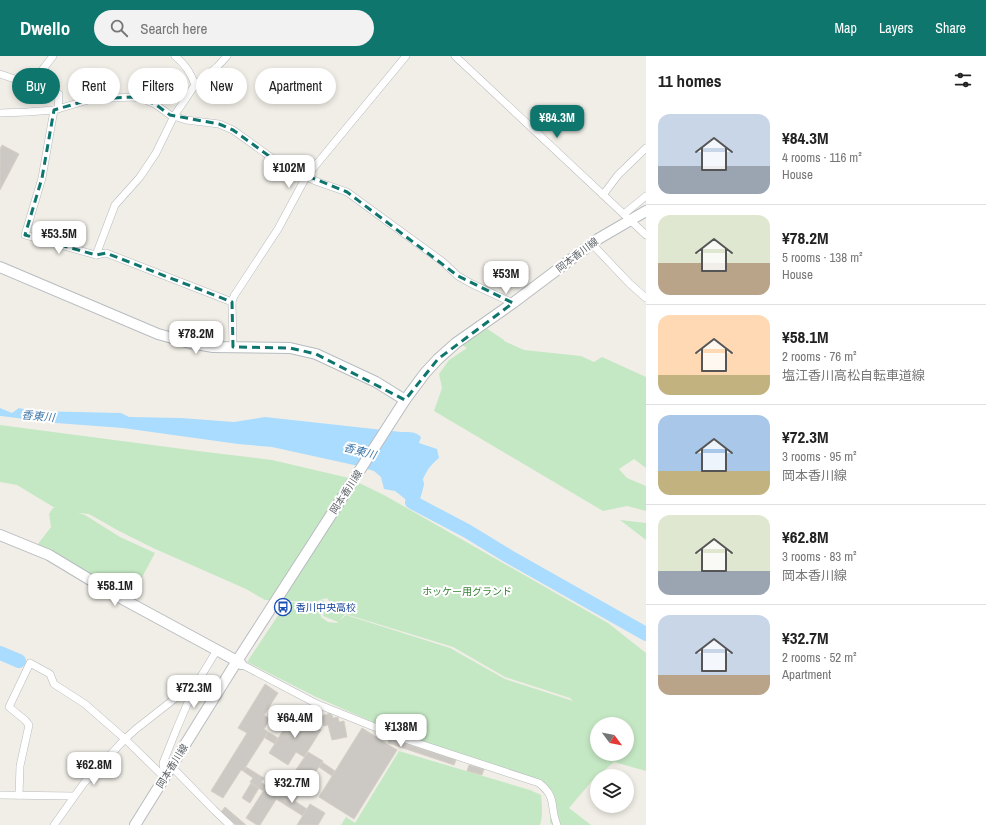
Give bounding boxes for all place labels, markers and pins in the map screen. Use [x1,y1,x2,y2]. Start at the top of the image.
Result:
pin: ¥84.3M [524,105,590,139]
pin: ¥102M [261,155,317,189]
pin: ¥53.5M [26,221,92,255]
pin: ¥53M [482,261,530,295]
pin: ¥78.2M [163,321,229,355]
pin: ¥58.1M [82,573,148,607]
bus stop icon: 香川中央高校 [273,597,293,617]
place label: 香川中央高校 [296,601,356,614]
pin: ¥72.3M [161,675,227,709]
pin: ¥64.4M [262,705,328,739]
pin: ¥138M [373,714,429,748]
pin: ¥62.8M [61,752,127,786]
pin: ¥32.7M [259,770,325,804]

